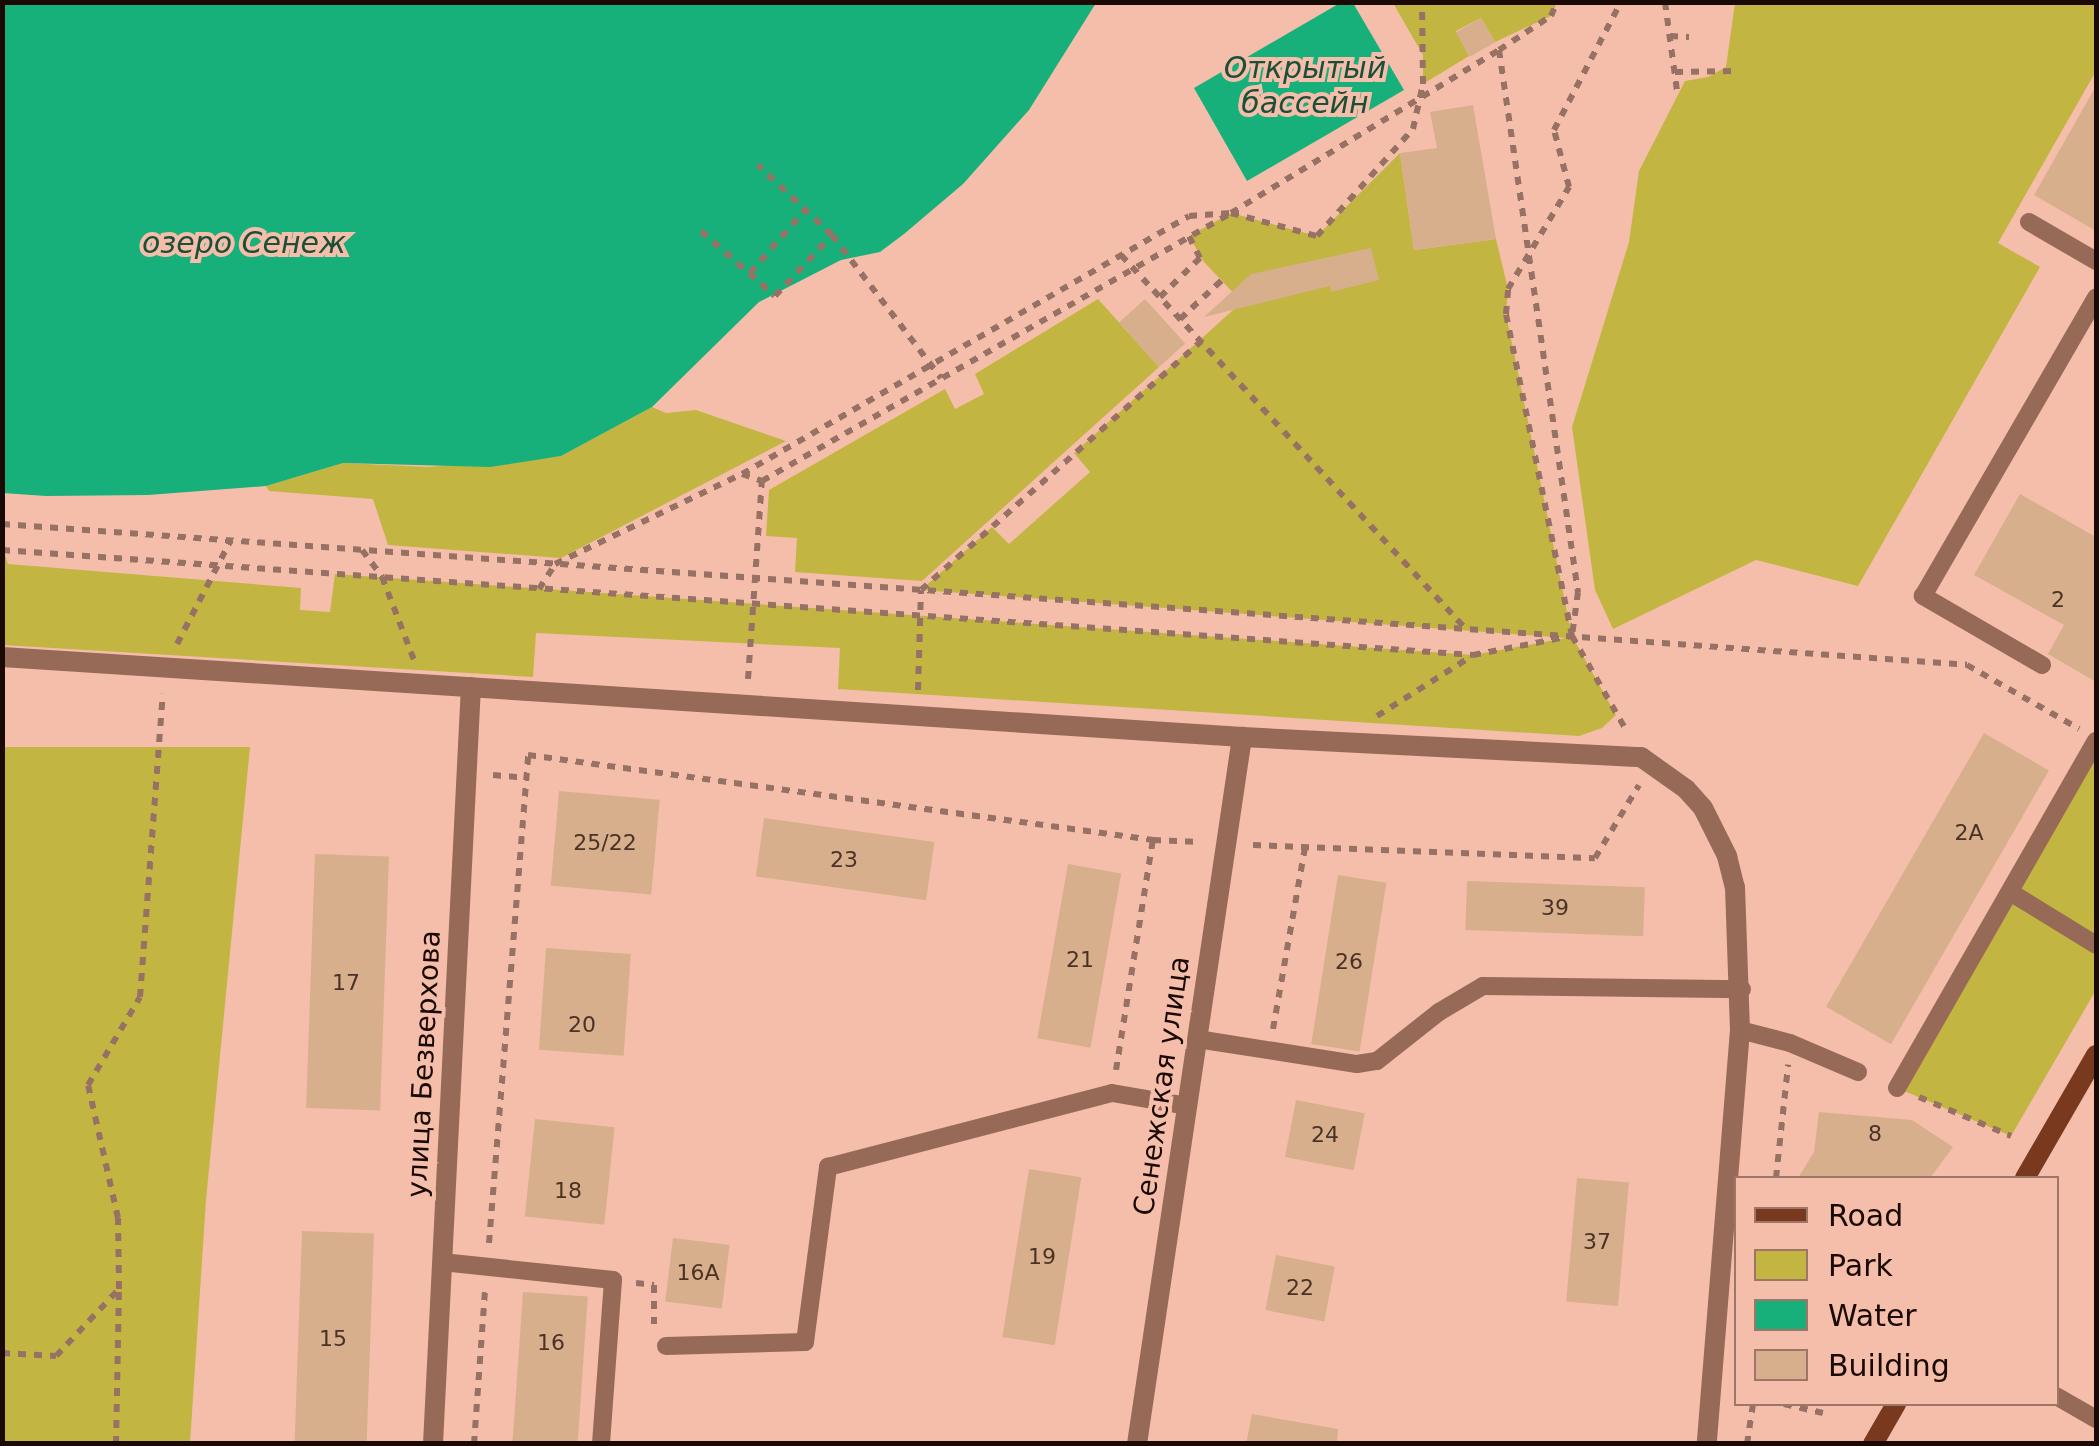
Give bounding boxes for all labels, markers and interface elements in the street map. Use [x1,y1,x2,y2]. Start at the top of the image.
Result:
water label: Открытый бассейн [1224,50,1386,120]
water label: озеро Сенеж [142,225,346,261]
house number: 2 [2051,587,2065,613]
house number: 2А [1954,820,1984,846]
house number: 25/22 [573,830,637,856]
house number: 23 [830,847,858,873]
house number: 39 [1541,895,1569,921]
street label: улица Безверхова [400,929,448,1199]
house number: 21 [1066,947,1094,973]
house number: 26 [1335,949,1363,975]
street label: Сенежская улица [1127,954,1197,1218]
house number: 17 [332,970,360,996]
house number: 20 [568,1012,596,1038]
house number: 8 [1868,1121,1882,1147]
house number: 24 [1311,1122,1339,1148]
legend [1734,1176,2059,1406]
house number: 18 [554,1178,582,1204]
text: Road [1828,1198,1903,1233]
house number: 37 [1583,1229,1611,1255]
house number: 19 [1028,1244,1056,1270]
text: Park [1828,1248,1893,1283]
house number: 16А [676,1260,720,1286]
house number: 22 [1286,1275,1314,1301]
text: Water [1828,1298,1917,1333]
house number: 15 [319,1326,347,1352]
house number: 16 [537,1330,565,1356]
text: Building [1828,1348,1950,1383]

